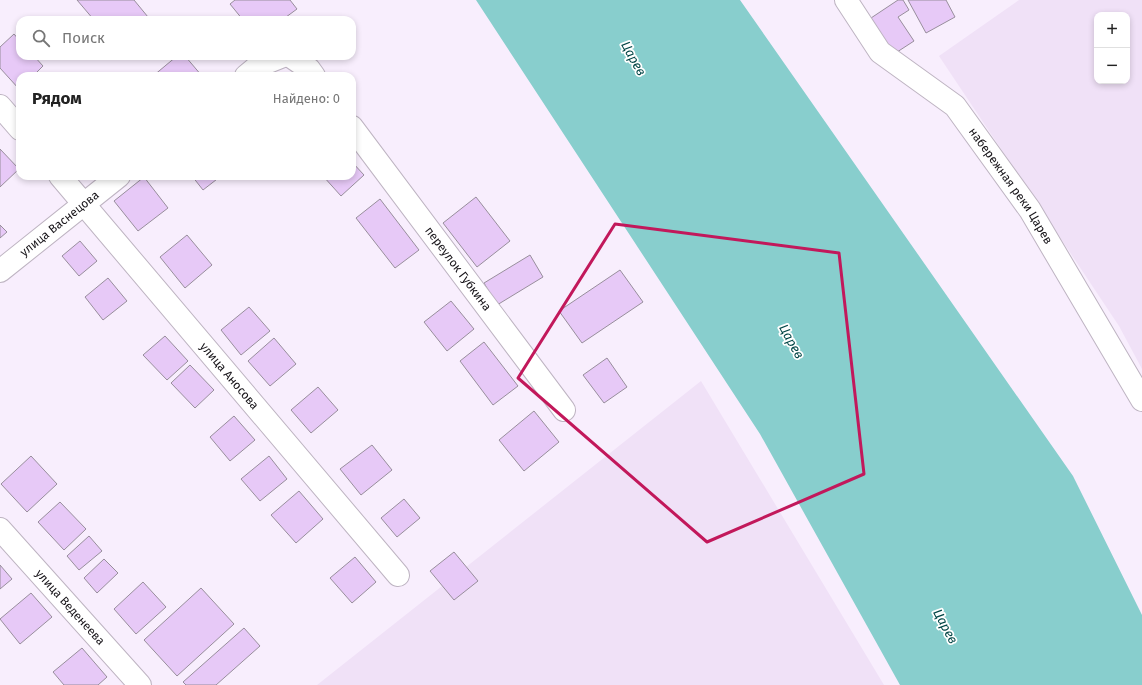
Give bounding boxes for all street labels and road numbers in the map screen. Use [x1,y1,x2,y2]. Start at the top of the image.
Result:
street label: набережная реки Царев [966,125,1056,247]
street label: улица Васнецова [17,188,102,259]
street label: переулок Губкина [422,224,494,313]
street label: улица Аносова [197,340,262,412]
street label: улица Веденеева [33,566,108,648]

